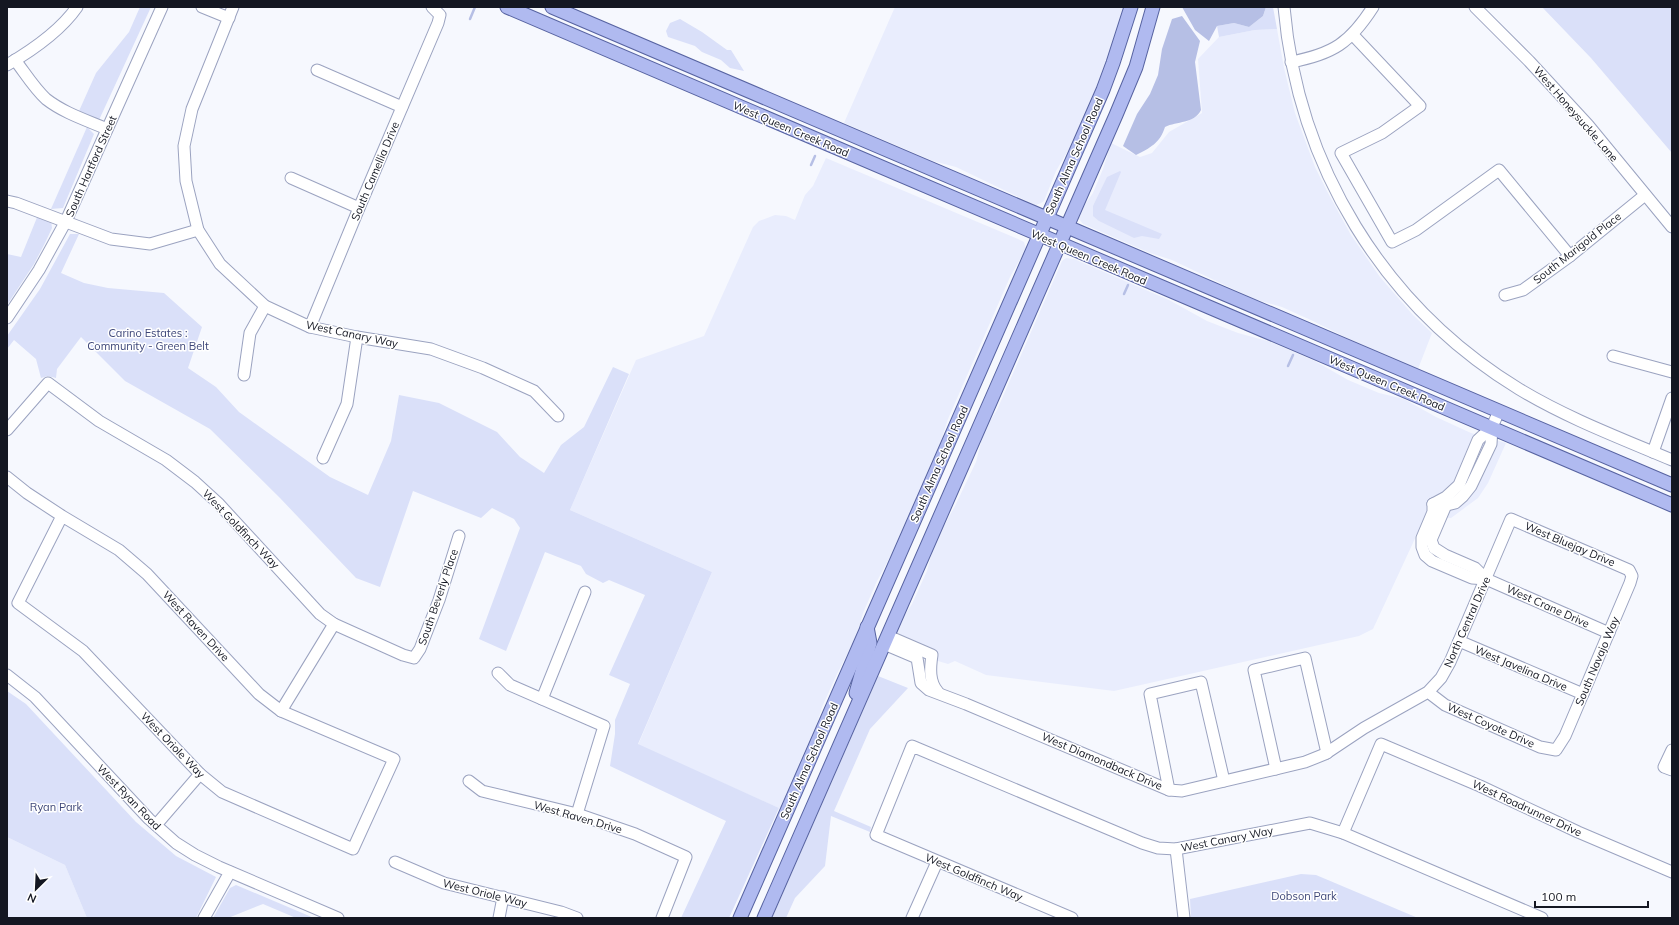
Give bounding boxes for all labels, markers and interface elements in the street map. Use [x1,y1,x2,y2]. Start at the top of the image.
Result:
street label: West Honeysuckle Lane [1531,63,1621,165]
street label: South Alma School Road [1042,95,1106,217]
street label: West Queen Creek Road [731,98,851,160]
street label: South Hartford Street [62,113,120,219]
street label: South Camellia Drive [348,119,402,223]
street label: South Marigold Place [1530,209,1624,287]
street label: West Queen Creek Road [1029,226,1149,288]
street label: West Canary Way [305,317,399,351]
park label: Carino Estates : Community - Green Belt [87,326,209,353]
street label: West Queen Creek Road [1327,352,1447,414]
street label: South Alma School Road [907,403,971,525]
street label: West Goldfinch Way [200,486,283,572]
street label: West Bluejay Drive [1523,519,1617,569]
street label: South Beverly Place [415,547,461,647]
street label: North Central Drive [1441,574,1493,670]
street label: West Crane Drive [1504,581,1592,631]
street label: West Raven Drive [160,588,232,664]
street label: South Navajo Way [1572,614,1622,708]
street label: West Javelina Drive [1473,642,1569,694]
street label: West Coyote Drive [1445,699,1537,751]
street label: South Alma School Road [777,700,841,822]
street label: West Oriole Way [138,709,208,781]
street label: West Diamondback Drive [1039,729,1165,793]
street label: West Ryan Road [94,761,164,833]
street label: West Roadrunner Drive [1470,776,1584,840]
street label: West Raven Drive [532,798,624,836]
park label: Ryan Park [30,800,83,814]
street label: West Canary Way [1180,823,1274,855]
street label: West Goldfinch Way [923,850,1025,904]
north arrow [16,869,56,909]
street label: West Oriole Way [441,876,529,910]
scale bar [1535,883,1648,909]
park label: Dobson Park [1271,889,1337,903]
text: 100 m [1541,889,1576,904]
text: N [25,890,39,906]

